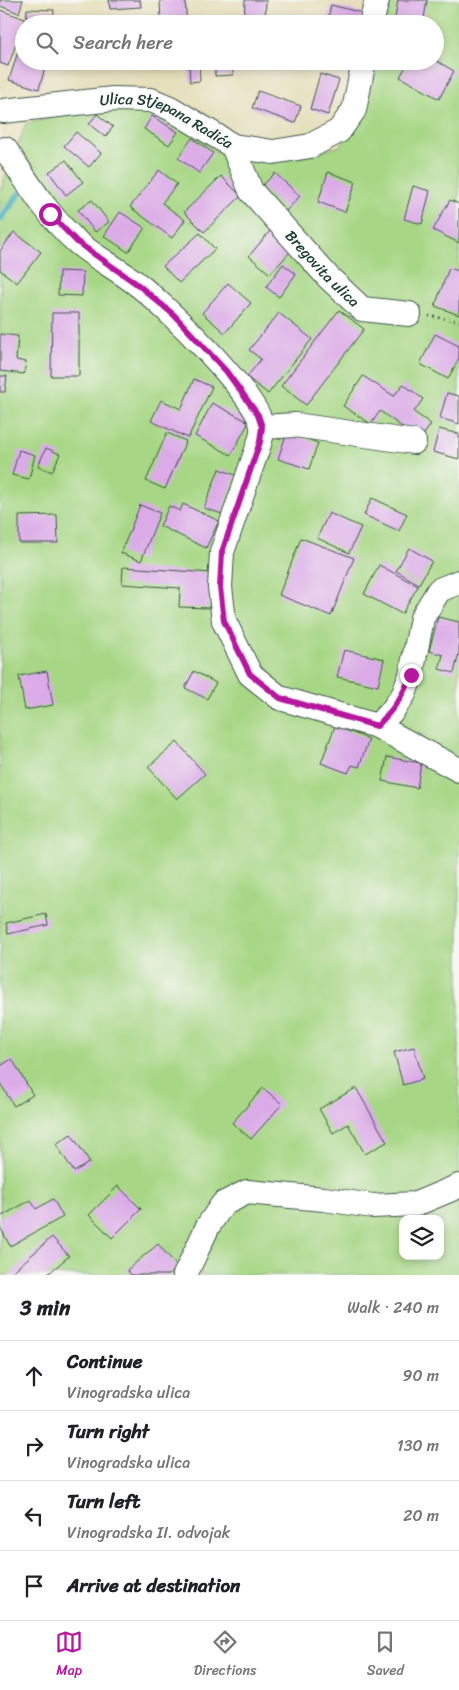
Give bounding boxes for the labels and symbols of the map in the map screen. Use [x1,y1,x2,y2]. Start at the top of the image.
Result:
street label: Ulica Stjepana Radića [98,86,238,156]
route start [39,203,62,226]
street label: Bregovita ulica [279,224,366,314]
route end [400,664,423,687]

